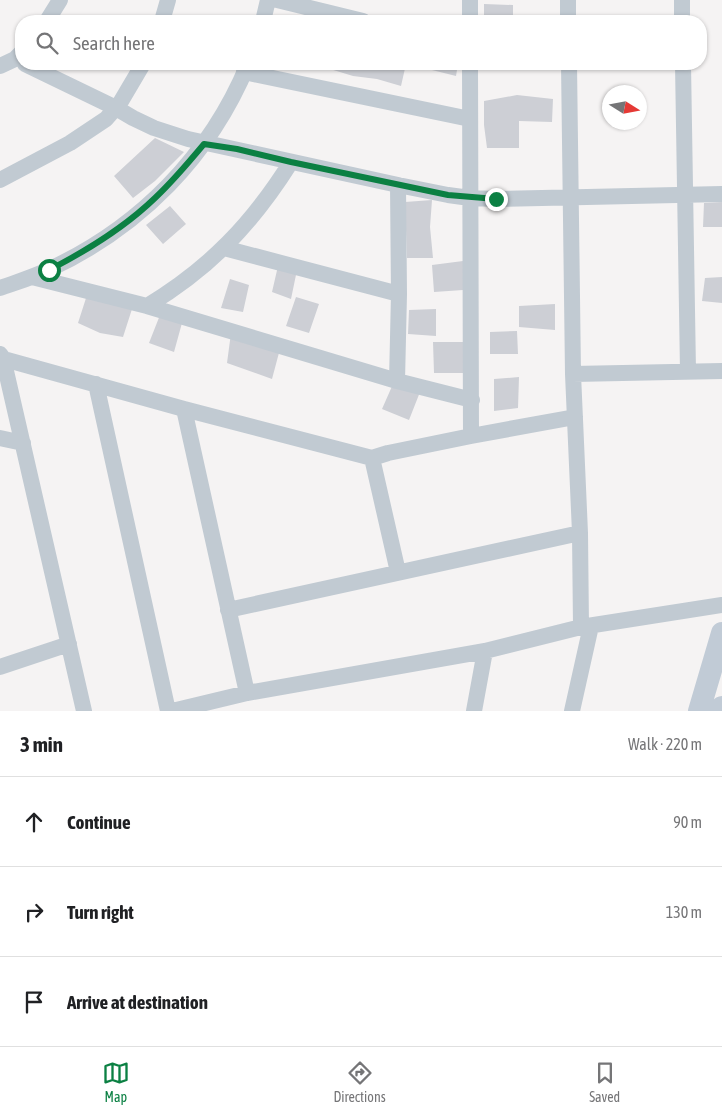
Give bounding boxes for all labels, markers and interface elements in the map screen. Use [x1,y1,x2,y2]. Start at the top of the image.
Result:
search box [15,15,707,70]
icon: search [33,29,61,57]
text: Search here [73,32,155,54]
north arrow [602,85,647,130]
route end [485,188,508,211]
route start [38,259,61,282]
text: 3 min [20,732,63,756]
text: Walk · 220 m [628,735,702,753]
icon: ahead [20,808,48,836]
text: Continue [67,811,131,833]
text: 90 m [673,813,702,831]
icon: right [20,898,48,926]
text: Turn right [67,901,134,923]
text: 130 m [666,903,702,921]
icon: arrive [20,988,48,1016]
text: Arrive at destination [67,991,208,1013]
tab: Map [102,1059,130,1105]
tab: Directions [333,1059,386,1105]
tab: Saved [589,1059,620,1105]

